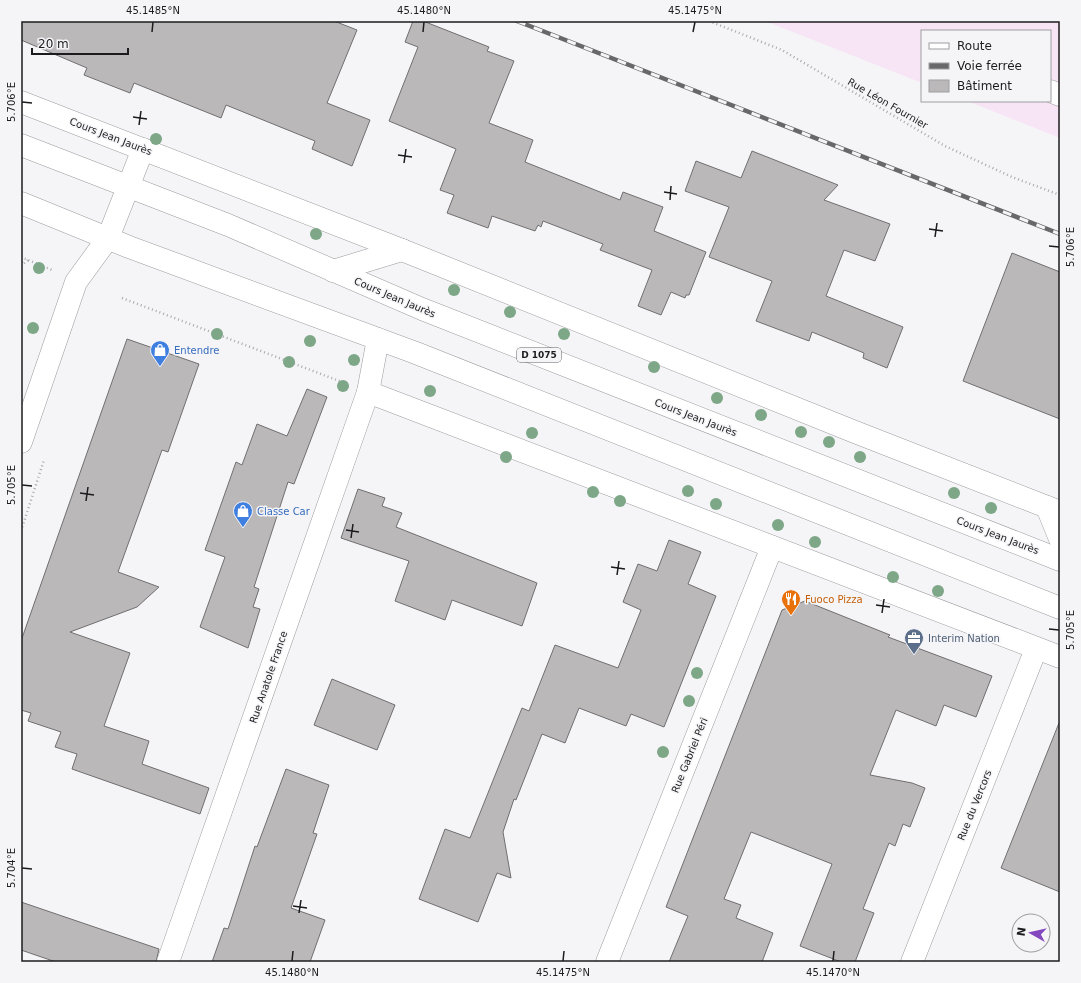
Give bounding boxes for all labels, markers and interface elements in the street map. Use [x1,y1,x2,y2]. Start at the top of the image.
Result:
text: 45.1485°N [126,5,180,16]
text: 45.1480°N [397,5,451,16]
text: 45.1475°N [668,5,722,16]
scale bar [32,30,128,56]
legend [921,30,1051,102]
text: 20 m [38,37,69,51]
text: Route [957,39,992,53]
text: Voie ferrée [957,59,1022,73]
street label: Rue Léon Fournier [846,76,930,131]
text: Bâtiment [957,79,1012,93]
text: 5.706°E [6,82,17,122]
street label: Cours Jean Jaurès [68,116,154,157]
text: 5.706°E [1065,227,1076,267]
street label: Cours Jean Jaurès [352,275,437,320]
shop icon: Entendre [149,339,171,367]
place label: Entendre [174,345,219,356]
road number: D 1075 [517,348,561,362]
street label: Cours Jean Jaurès [653,397,739,438]
text: 5.705°E [6,465,17,505]
shop icon: Classe Car [232,500,254,528]
place label: Classe Car [257,506,311,517]
street label: Cours Jean Jaurès [955,515,1041,556]
restaurant icon: Fuoco Pizza [780,588,802,616]
place label: Fuoco Pizza [805,594,863,605]
text: 5.705°E [1065,610,1076,650]
office icon: Interim Nation [903,627,925,655]
street label: Rue Anatole France [248,630,289,725]
place label: Interim Nation [928,633,1000,644]
street label: Rue Gabriel Péri [669,716,710,794]
street label: Rue du Vercors [955,768,994,842]
text: 5.704°E [6,848,17,888]
north arrow [1011,913,1051,953]
text: N [1015,926,1029,937]
text: 45.1480°N [265,967,319,978]
text: 45.1475°N [536,967,590,978]
text: 45.1470°N [806,967,860,978]

